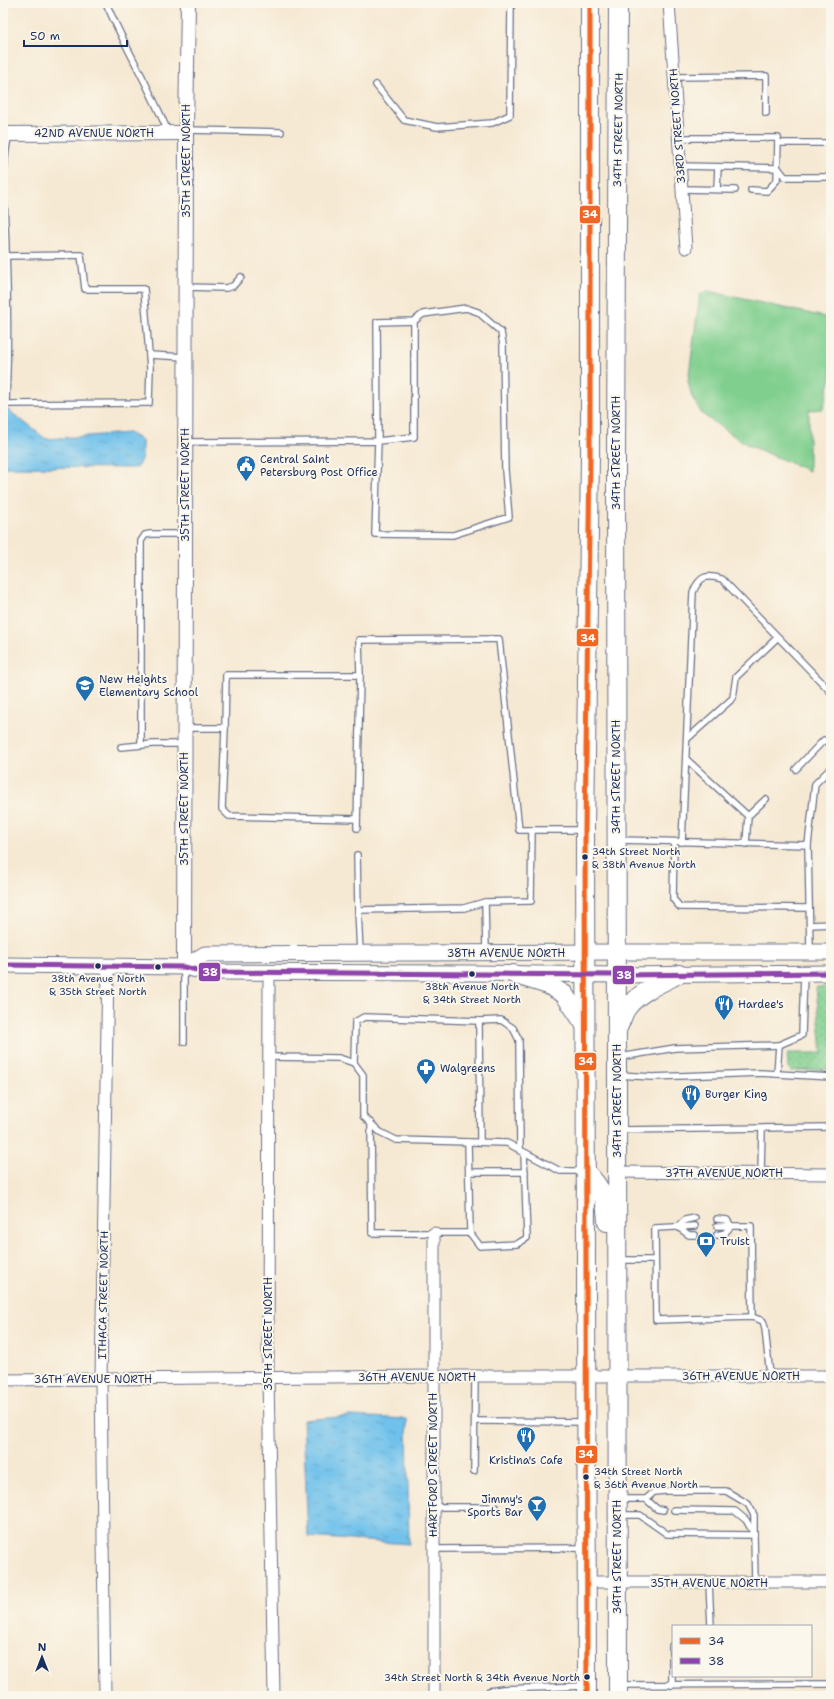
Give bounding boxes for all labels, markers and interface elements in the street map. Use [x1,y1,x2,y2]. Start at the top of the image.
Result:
scale bar [24,22,127,48]
text: 50 m [30,28,60,44]
street label: 33RD STREET NORTH [666,68,689,184]
street label: 34TH STREET NORTH [610,73,627,187]
street label: 35TH STREET NORTH [179,104,194,218]
street label: 42ND AVENUE NORTH [34,126,154,141]
line badge: 34 [579,205,601,224]
text: 34 [582,207,598,222]
street label: 34TH STREET NORTH [609,396,624,510]
street label: 35TH STREET NORTH [178,428,193,542]
place label: Central Saint Petersburg Post Office [260,452,378,480]
public building icon: Central Saint Petersburg Post Office [235,454,257,482]
line badge: 34 [576,628,599,647]
text: 34 [580,631,596,646]
place label: New Heights Elementary School [99,672,199,700]
school or university icon: New Heights Elementary School [74,674,96,702]
street label: 34TH STREET NORTH [609,720,624,834]
street label: 35TH STREET NORTH [177,752,192,866]
place label: 34th Street North & 38th Avenue North [592,845,696,871]
marker: 34th Street North & 38th Avenue North [580,852,590,862]
street label: 38TH AVENUE NORTH [447,946,565,961]
marker: 38th Avenue North & 35th Street North [93,961,103,971]
unlabelled marker [153,962,163,972]
line badge: 38 [198,962,221,982]
text: 38 [202,965,218,980]
line badge: 38 [612,965,635,985]
text: 38 [616,968,632,983]
marker: 38th Avenue North & 34th Street North [467,969,477,979]
place label: 38th Avenue North & 35th Street North [49,972,147,998]
place label: 38th Avenue North & 34th Street North [423,980,521,1006]
restaurant icon: Hardee's [713,993,735,1021]
place label: Hardee's [738,997,784,1012]
street label: 34TH STREET NORTH [610,1044,625,1158]
line badge: 34 [574,1052,597,1071]
text: 34 [578,1054,594,1069]
pharmacy icon: Walgreens [415,1057,437,1085]
place label: Walgreens [440,1061,496,1076]
restaurant icon: Burger King [680,1083,702,1111]
place label: Burger King [705,1087,768,1102]
street label: 37TH AVENUE NORTH [665,1166,783,1181]
bank icon: Truist [695,1230,717,1258]
street label: ITHACA STREET NORTH [95,1231,112,1359]
place label: Truist [720,1234,750,1249]
street label: 35TH STREET NORTH [261,1277,276,1391]
street label: 36TH AVENUE NORTH [682,1369,800,1384]
street label: 36TH AVENUE NORTH [358,1370,476,1385]
street label: 36TH AVENUE NORTH [34,1372,152,1387]
street label: HARTFORD STREET NORTH [426,1393,441,1537]
restaurant icon: Kristina's Cafe [515,1425,537,1453]
line badge: 34 [575,1445,598,1464]
text: 34 [578,1447,594,1462]
place label: Kristina's Cafe [489,1453,563,1468]
place label: 34th Street North & 36th Avenue North [594,1465,698,1491]
marker: 34th Street North & 36th Avenue North [581,1472,591,1482]
place label: Jimmy's Sports Bar [467,1492,523,1520]
bar icon: Jimmy's Sports Bar [526,1494,548,1522]
street label: 34TH STREET NORTH [610,1500,625,1614]
street label: 35TH AVENUE NORTH [650,1576,768,1591]
legend [672,1625,812,1677]
text: 34 [708,1633,724,1649]
north arrow [22,1637,62,1677]
text: N [38,1640,47,1655]
text: 38 [708,1653,724,1669]
place label: 34th Street North & 34th Avenue North [384,1671,580,1684]
marker: 34th Street North & 34th Avenue North [582,1672,592,1682]

